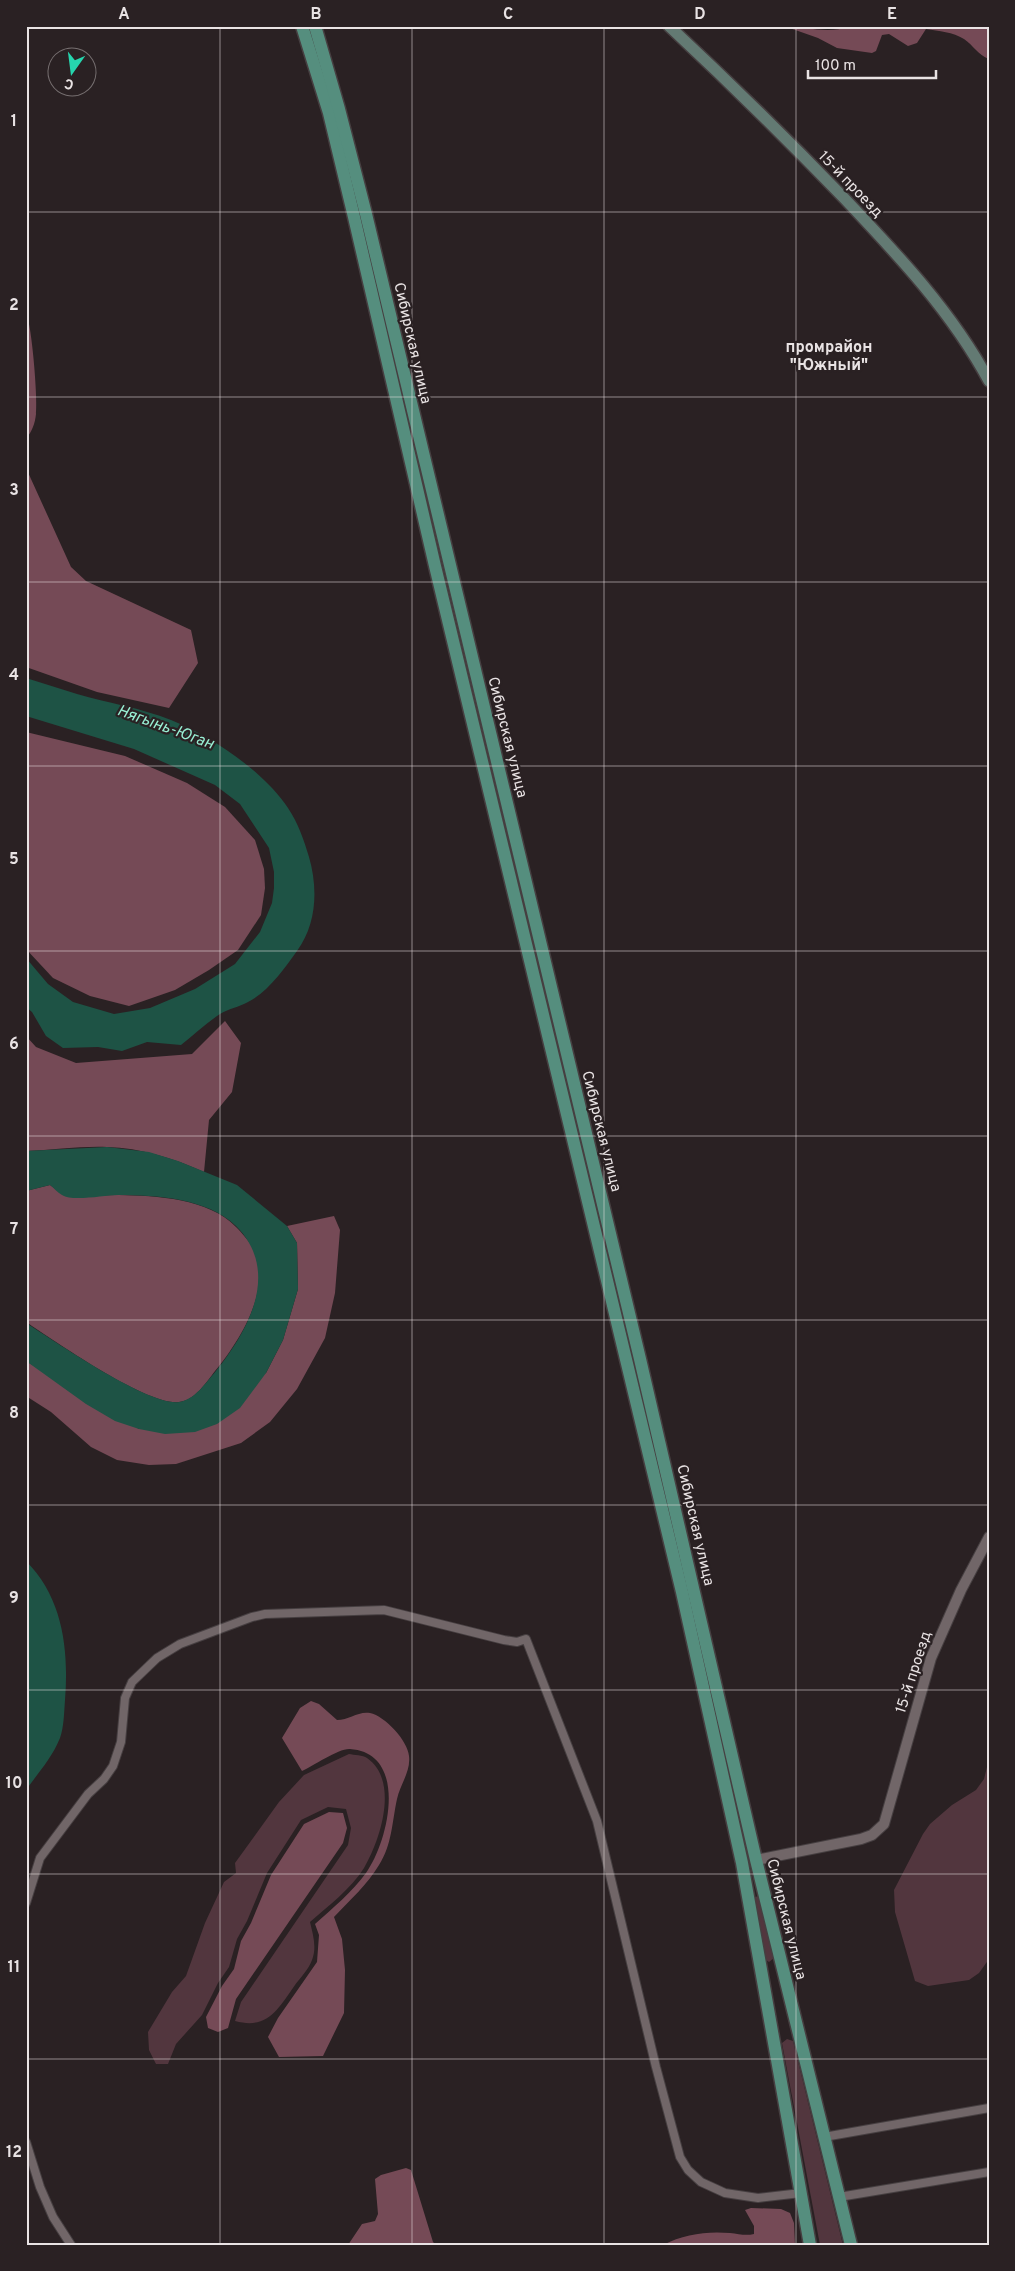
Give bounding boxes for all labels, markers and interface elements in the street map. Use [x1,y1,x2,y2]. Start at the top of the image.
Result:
text: A [118,5,130,25]
text: B [310,5,322,25]
text: C [503,5,513,25]
text: D [694,5,706,25]
text: E [887,5,897,25]
north arrow [48,48,98,98]
scale bar [808,48,935,80]
text: 100 m [815,57,856,76]
text: С [63,74,76,92]
text: 1 [11,112,17,132]
street label: 15-й проезд [813,148,886,222]
street label: Сибирская улица [388,281,435,406]
text: 2 [9,296,19,316]
district label: промрайон "Южный" [786,338,872,376]
text: 3 [9,481,19,501]
text: 4 [9,666,19,686]
street label: Сибирская улица [482,675,531,800]
water label: Нягынь-Юган [114,701,217,755]
text: 5 [9,850,19,870]
text: 6 [9,1035,19,1055]
street label: Сибирская улица [576,1069,625,1194]
text: 7 [10,1220,18,1240]
text: 8 [9,1404,19,1424]
street label: Сибирская улица [671,1463,718,1588]
text: 9 [9,1589,19,1609]
street label: 15-й проезд [892,1629,937,1716]
text: 10 [6,1774,22,1794]
street label: Сибирская улица [761,1857,810,1982]
text: 11 [8,1958,20,1978]
text: 12 [6,2143,22,2163]

